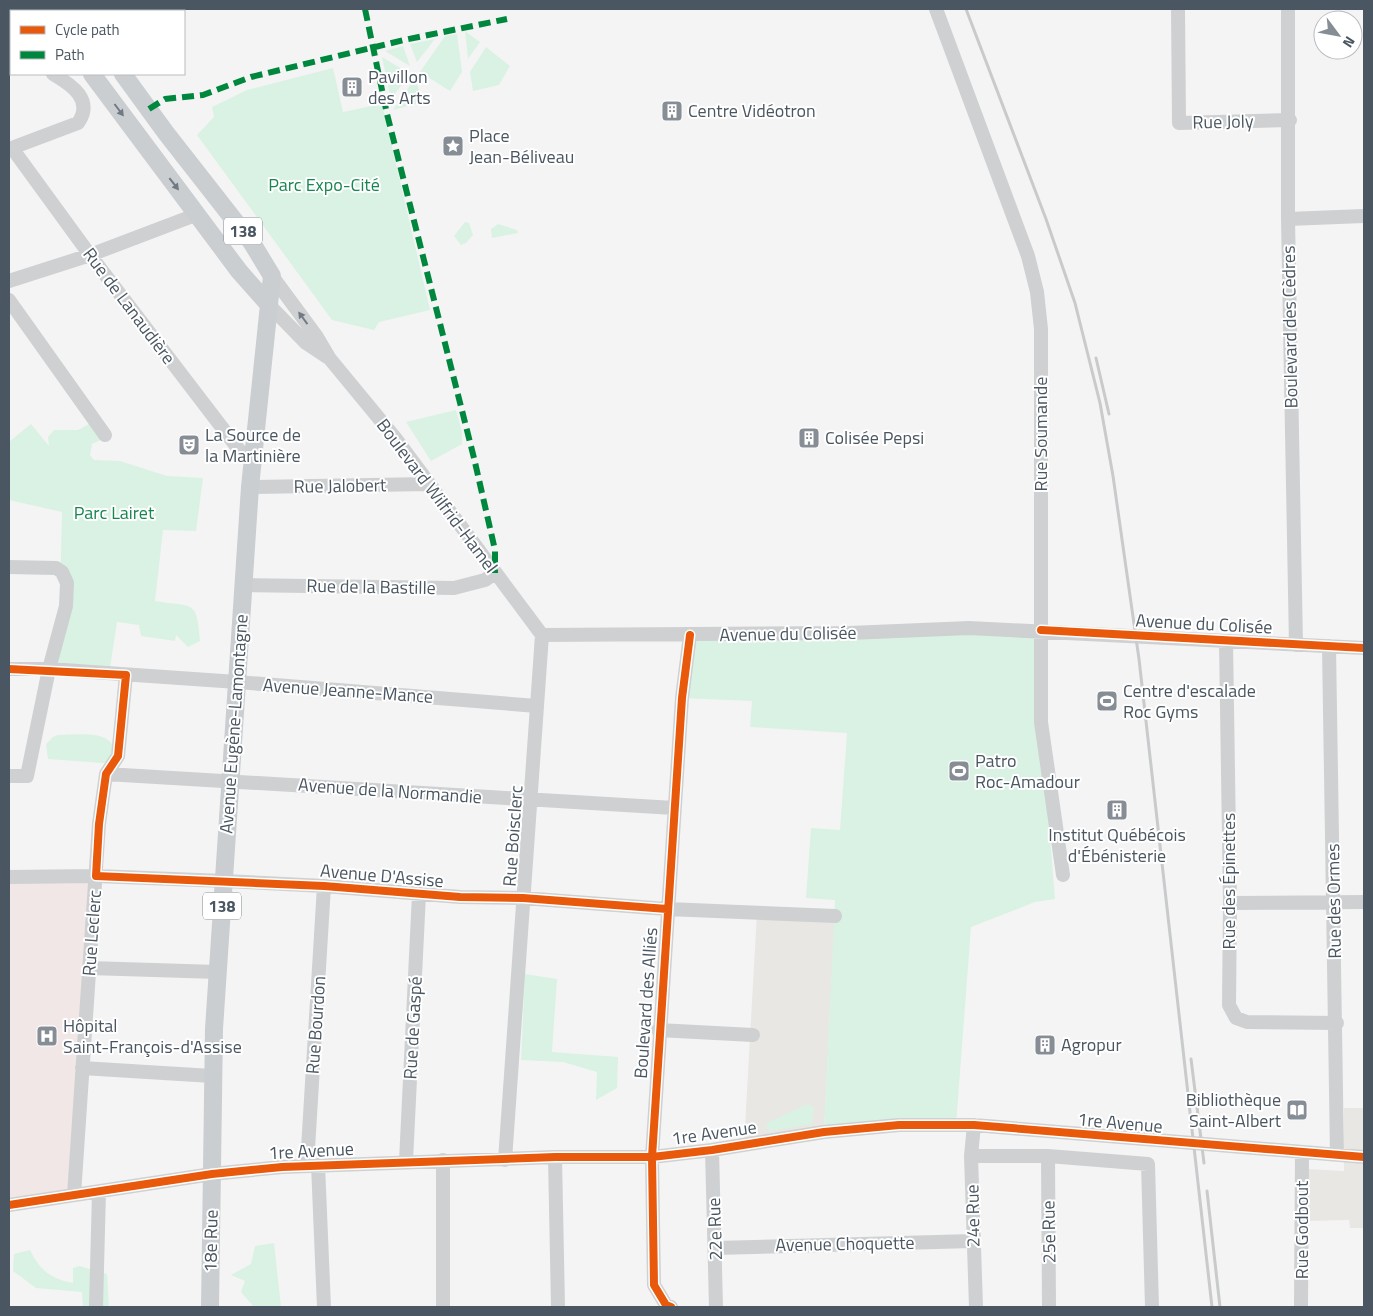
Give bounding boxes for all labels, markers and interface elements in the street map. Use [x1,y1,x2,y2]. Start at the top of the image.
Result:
legend [10,10,185,75]
north arrow [1313,10,1363,60]
text: Cycle path [55,18,120,41]
text: N [1338,32,1361,52]
text: Path [55,43,85,66]
place label: Pavillon des Arts [368,63,431,111]
building icon: Pavillon des Arts [340,75,364,99]
place label: Centre Vidéotron [688,97,816,124]
building icon: Centre Vidéotron [660,99,684,123]
one-way arrow [114,104,124,117]
street label: Rue Joly [1192,107,1254,136]
place label: Place Jean-Béliveau [469,122,574,170]
place icon: Place Jean-Béliveau [441,134,465,158]
park label: Parc Expo-Cité [268,171,380,198]
one-way arrow [169,177,180,190]
road number: 138 [224,218,262,245]
street label: Rue de Lanaudière [77,242,182,370]
street label: Boulevard des Cèdres [1275,245,1304,409]
one-way arrow [298,312,308,325]
street label: Rue Soumande [1027,377,1054,491]
street label: Boulevard Wilfrid-Hamel [370,413,505,579]
place label: La Source de la Martinière [205,421,301,469]
place label: Colisée Pepsi [825,424,924,451]
building icon: Colisée Pepsi [797,426,821,450]
theatre icon: La Source de la Martinière [177,433,201,457]
street label: Rue Jalobert [293,471,387,500]
park label: Parc Lairet [74,499,155,526]
street label: Rue de la Bastille [306,572,436,601]
street label: Avenue du Colisée [1135,606,1273,641]
street label: Avenue Eugène-Lamontagne [212,613,255,835]
street label: Avenue du Colisée [719,619,857,648]
street label: Avenue Jeanne-Mance [262,671,434,710]
place label: Centre d'escalade Roc Gyms [1123,677,1256,725]
sports icon: Centre d'escalade Roc Gyms [1095,689,1119,713]
place label: Patro Roc-Amadour [975,747,1080,795]
sports icon: Patro Roc-Amadour [947,759,971,783]
street label: Avenue de la Normandie [297,771,483,810]
street label: Rue Boisclerc [495,784,530,888]
building icon: Institut Québécois d'Ébénisterie [1105,798,1129,822]
street label: Rue des Épinettes [1215,813,1242,949]
place label: Institut Québécois d'Ébénisterie [1048,821,1186,869]
street label: Rue des Ormes [1319,843,1348,959]
street label: Avenue D'Assise [319,857,445,894]
street label: Rue Leclerc [75,889,108,977]
road number: 138 [203,892,241,919]
street label: Boulevard des Alliés [627,926,664,1080]
street label: Rue Bourdon [299,975,332,1075]
street label: Rue de Gaspé [396,976,429,1080]
place label: Hôpital Saint-François-d'Assise [63,1012,242,1060]
hospital icon: Hôpital Saint-François-d'Assise [35,1024,59,1048]
place label: Agropur [1061,1031,1122,1058]
building icon: Agropur [1033,1033,1057,1057]
place label: Bibliothèque Saint-Albert [1186,1086,1282,1134]
library icon: Bibliothèque Saint-Albert [1285,1098,1309,1122]
street label: 1re Avenue [1076,1105,1164,1140]
street label: 1re Avenue [670,1113,758,1152]
street label: 1re Avenue [268,1135,354,1166]
street label: Rue Godbout [1288,1180,1315,1279]
street label: 24e Rue [958,1184,987,1248]
street label: 22e Rue [700,1197,729,1261]
street label: 25e Rue [1034,1200,1063,1264]
street label: 18e Rue [196,1209,225,1273]
street label: Avenue Choquette [775,1229,915,1258]

